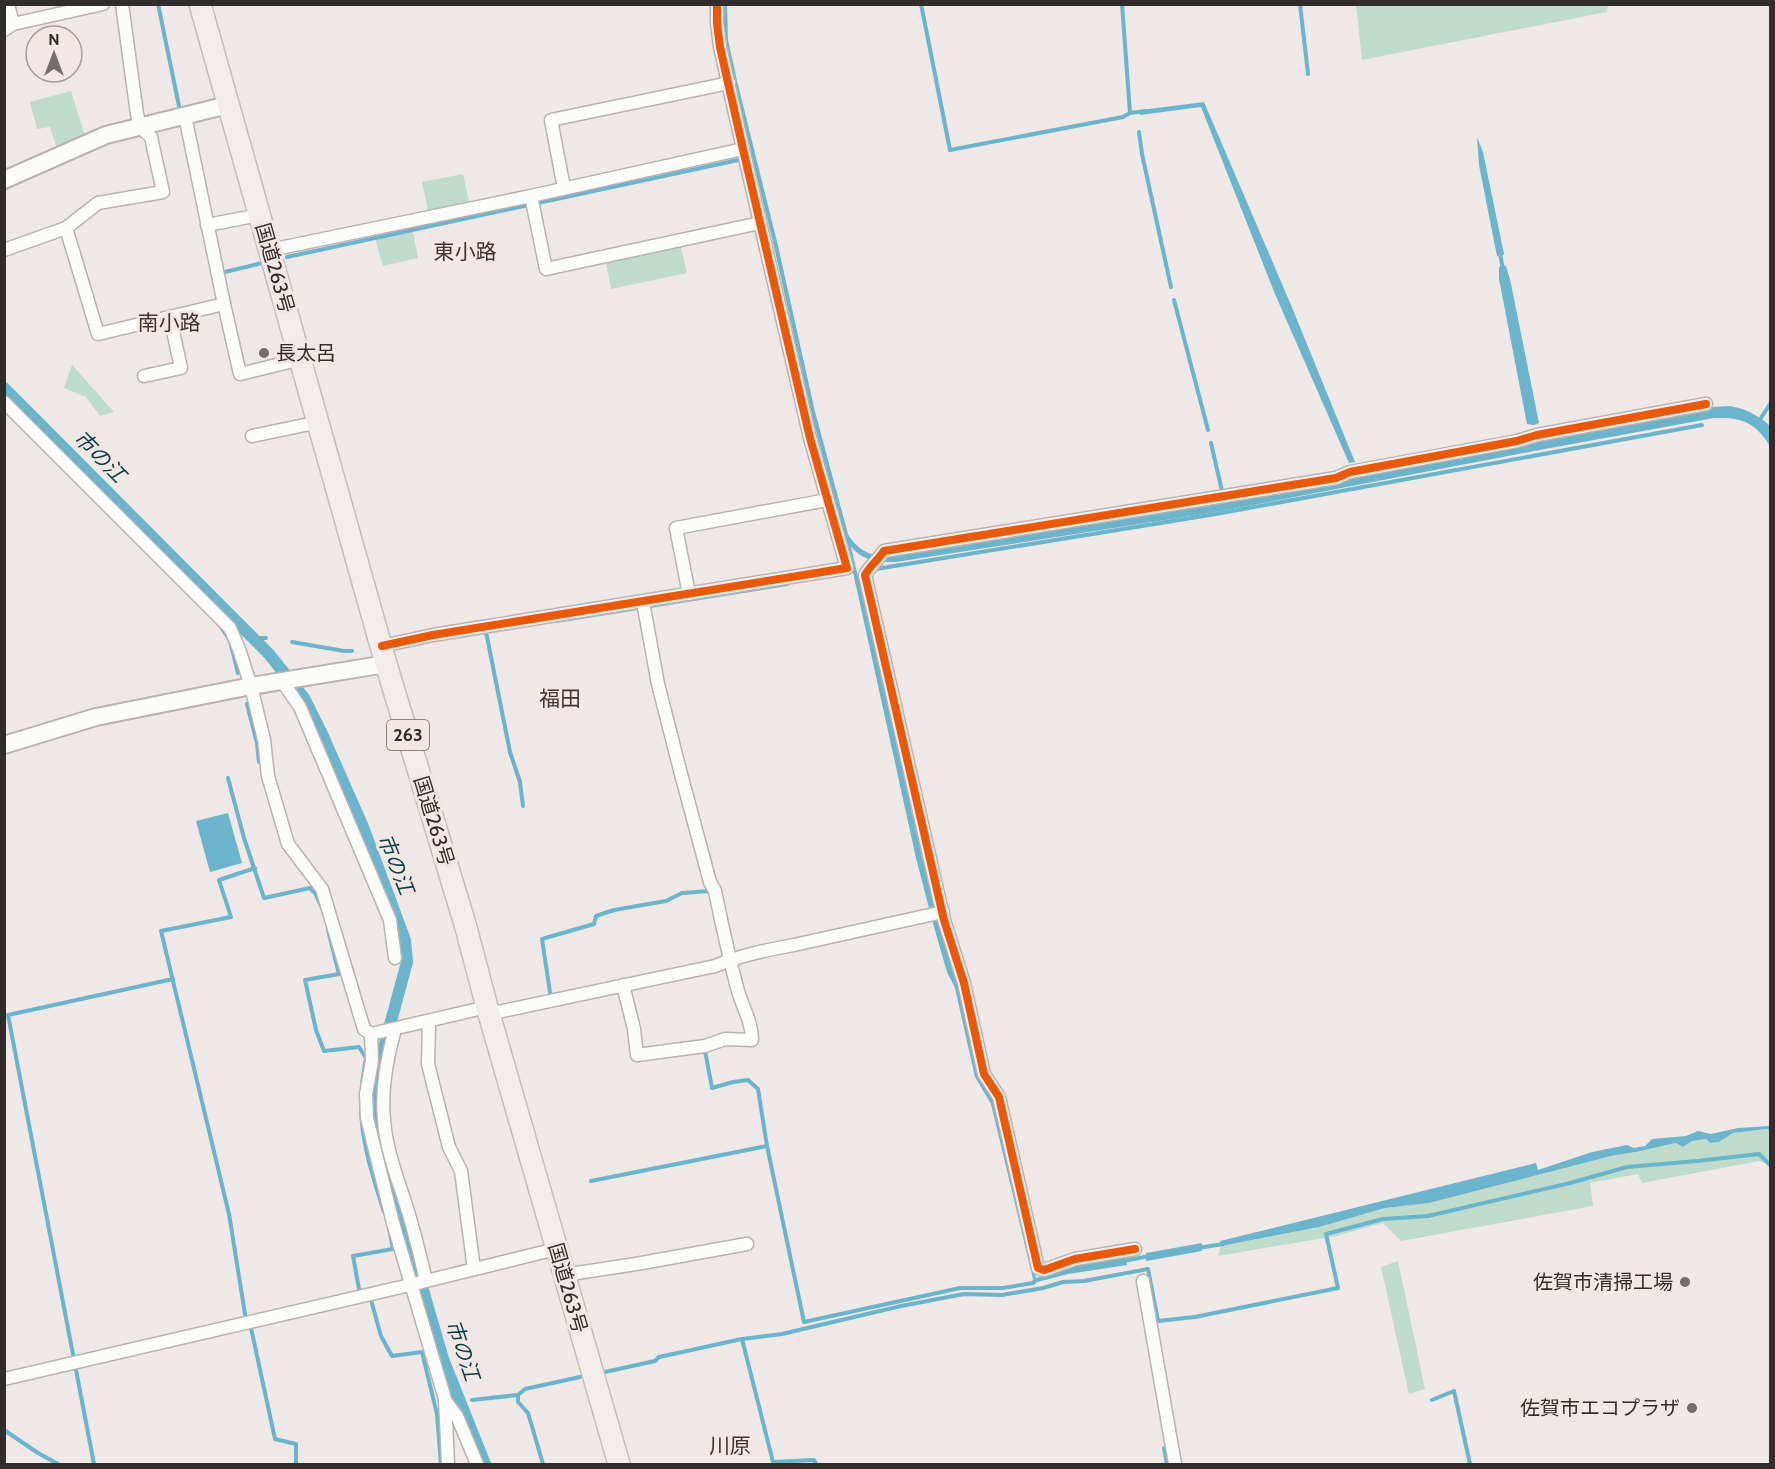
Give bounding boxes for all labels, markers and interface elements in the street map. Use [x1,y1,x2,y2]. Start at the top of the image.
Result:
north arrow [24,24,84,84]
text: N [48,30,60,49]
street label: 国道263号 [251,220,299,316]
district label: 東小路 [434,239,497,264]
district label: 南小路 [138,310,201,335]
place label: 長太呂 [276,341,336,365]
marker: 長太呂 [257,346,271,360]
water label: 市の江 [69,425,133,489]
district label: 福田 [539,686,581,711]
road number: 263 [387,720,429,750]
street label: 国道263号 [409,773,459,869]
water label: 市の江 [373,830,420,900]
street label: 国道263号 [544,1240,592,1336]
place label: 佐賀市清掃工場 [1533,1270,1673,1294]
marker: 佐賀市清掃工場 [1678,1275,1692,1289]
water label: 市の江 [441,1316,486,1386]
place label: 佐賀市エコプラザ [1520,1396,1680,1420]
marker: 佐賀市エコプラザ [1685,1401,1699,1415]
district label: 川原 [709,1433,751,1458]

